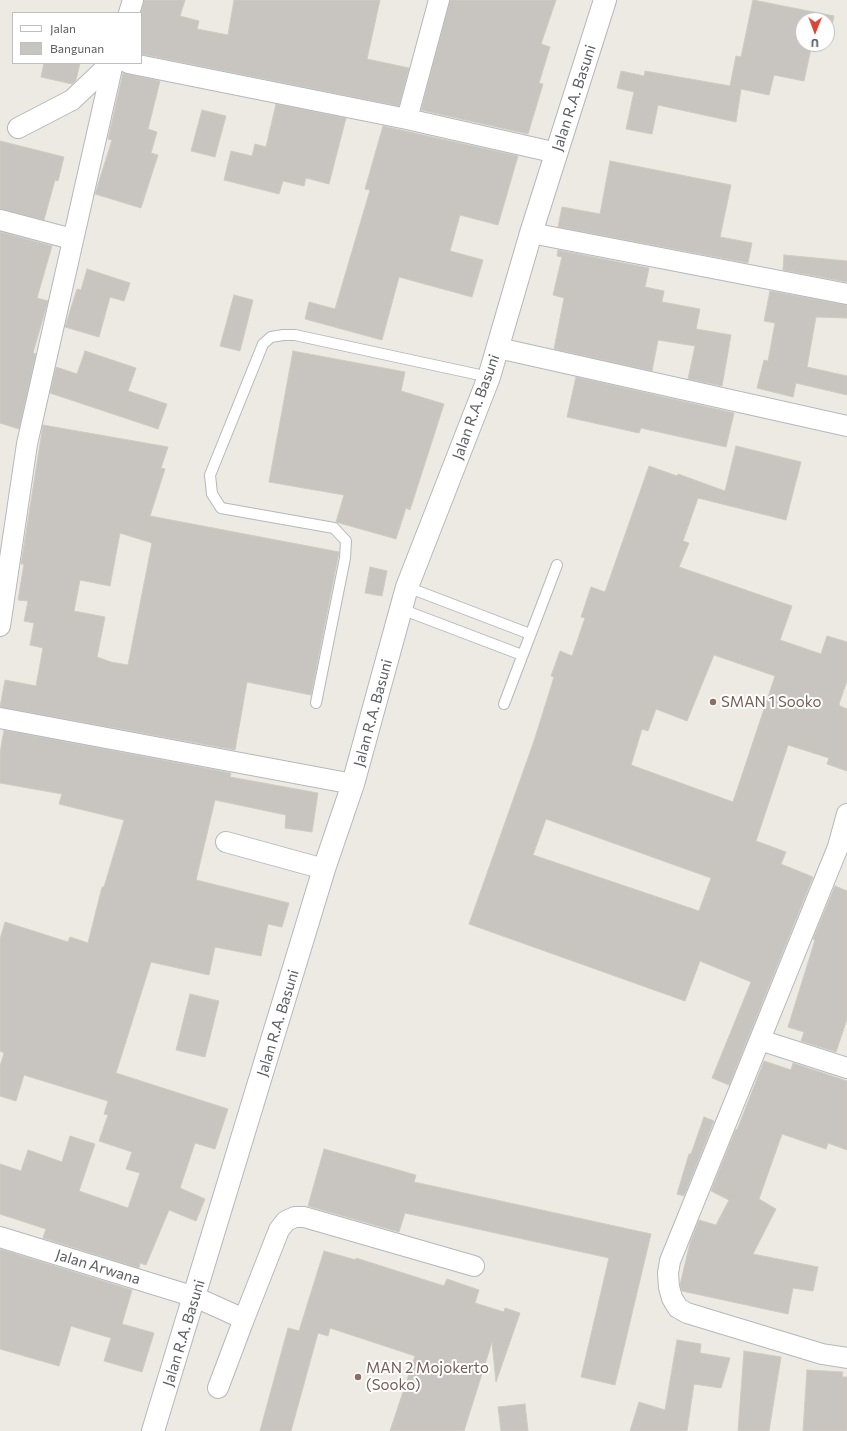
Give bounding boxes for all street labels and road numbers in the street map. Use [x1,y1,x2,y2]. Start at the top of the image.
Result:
street label: Jalan R.A. Basuni [548,42,600,154]
street label: Jalan R.A. Basuni [449,352,503,462]
street label: Jalan R.A. Basuni [350,657,396,769]
street label: Jalan R.A. Basuni [253,967,303,1079]
street label: Jalan Arwana [53,1246,143,1288]
street label: Jalan R.A. Basuni [159,1277,209,1389]

